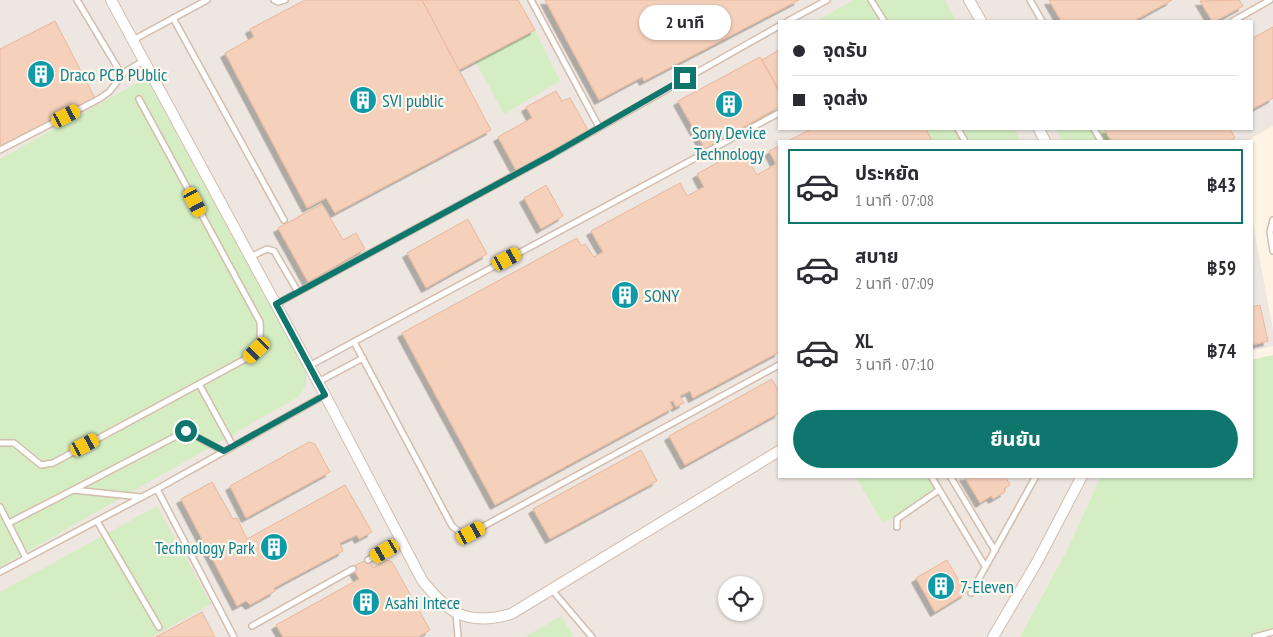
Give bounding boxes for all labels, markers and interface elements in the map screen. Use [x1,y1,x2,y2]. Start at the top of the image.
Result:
callout: 2 นาที [639,5,731,40]
text: 2 นาที [666,12,704,32]
text: จุดรับ [823,38,868,62]
building icon: Draco PCB PUblic [26,59,56,89]
place label: Draco PCB PUblic [60,63,168,86]
route end [674,67,696,89]
building icon: SVI public [348,85,378,115]
text: จุดส่ง [823,86,868,110]
place label: SVI public [382,89,445,112]
building icon: Sony Device Technology [714,89,744,119]
car [49,103,82,129]
place label: Sony Device Technology [692,121,766,165]
text: ประหยัด [855,161,919,185]
icon: car [795,164,840,209]
text: ฿43 [1207,173,1236,197]
car [181,185,208,219]
text: 1 นาที · 07:08 [855,190,934,210]
text: สบาย [855,244,899,268]
car [490,245,523,273]
icon: car [795,247,840,292]
text: ฿59 [1207,256,1236,280]
text: 2 นาที · 07:09 [855,273,934,293]
building icon: SONY [610,280,640,310]
place label: SONY [644,284,680,307]
text: XL [855,329,873,353]
icon: car [795,330,840,375]
car [240,334,273,366]
text: ฿74 [1207,339,1236,363]
text: 3 นาที · 07:10 [855,354,934,374]
button: ยืนยัน [793,410,1238,468]
route start [175,420,197,442]
car [68,431,101,459]
car [454,519,487,547]
building icon: Technology Park [259,532,289,562]
place label: Technology Park [155,536,255,559]
car [368,537,401,565]
building icon: 7-Eleven [926,571,956,601]
place label: 7-Eleven [960,575,1014,598]
map controls [718,576,763,621]
button: locate [718,576,763,621]
building icon: Asahi Intece [351,587,381,617]
place label: Asahi Intece [385,591,460,614]

